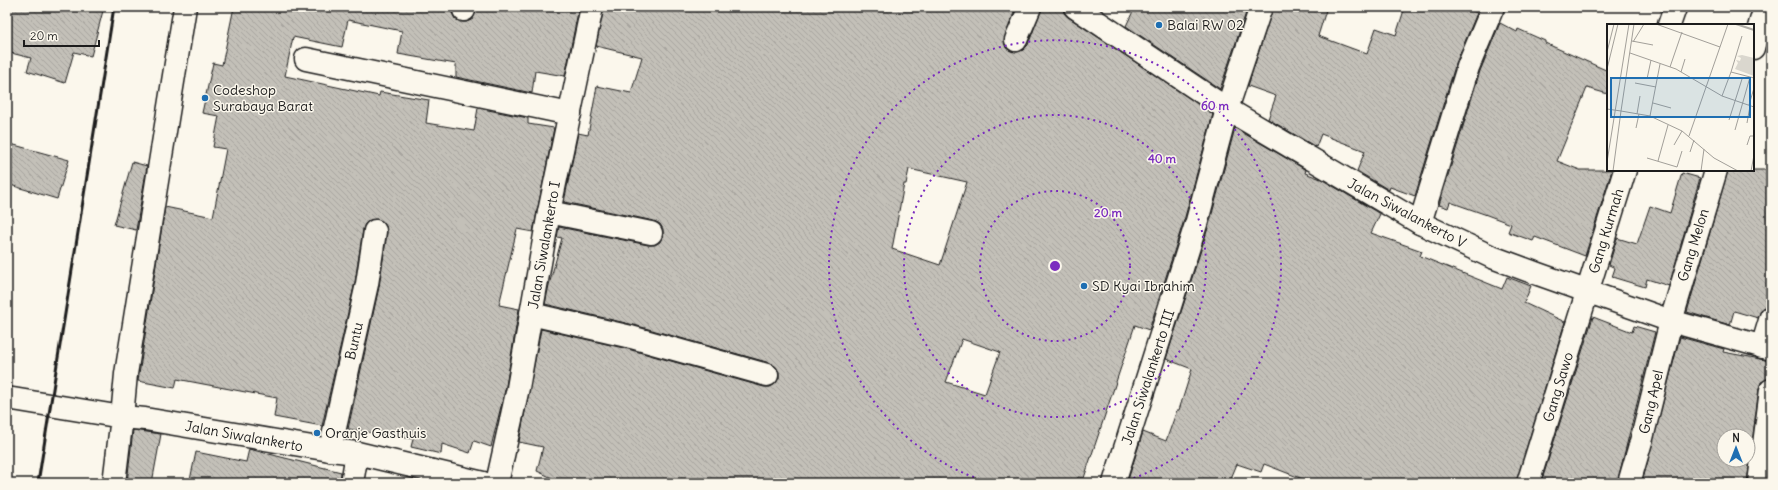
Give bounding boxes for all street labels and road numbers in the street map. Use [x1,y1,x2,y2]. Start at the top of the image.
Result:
street label: Jalan Siwalankerto V [1345,174,1470,252]
street label: Jalan Siwalankerto I [524,180,564,310]
street label: Gang Kurmah [1585,186,1627,276]
street label: Gang Melon [1673,206,1713,284]
street label: Jalan Siwalankerto III [1118,307,1178,447]
street label: Buntu [341,320,367,362]
street label: Gang Sawo [1539,350,1577,424]
street label: Gang Apel [1635,368,1667,436]
street label: Jalan Siwalankerto [184,417,305,455]

